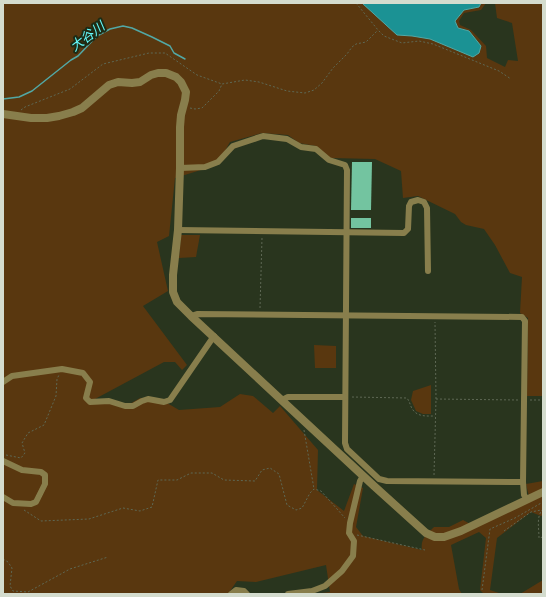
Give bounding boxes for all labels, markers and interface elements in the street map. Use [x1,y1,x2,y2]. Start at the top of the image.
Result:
water label: 大谷川 [67,17,110,55]

